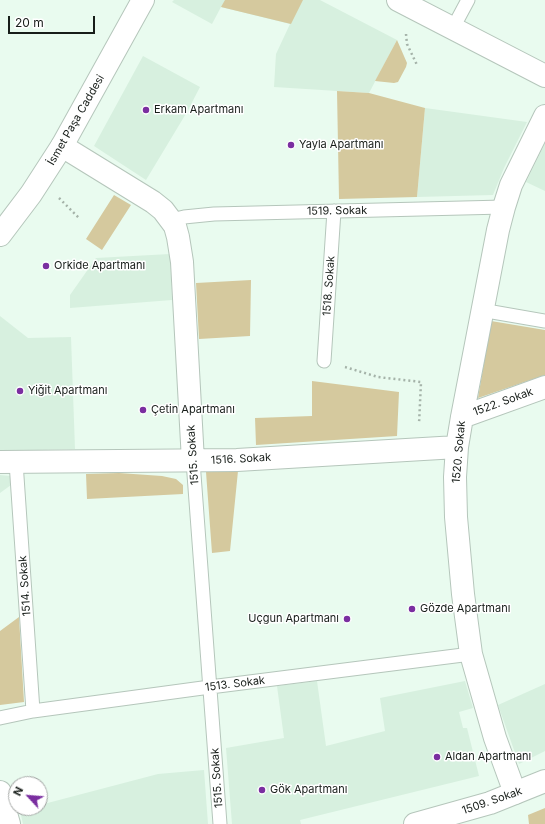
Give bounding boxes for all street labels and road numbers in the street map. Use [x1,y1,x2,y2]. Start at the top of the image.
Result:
street label: İsmet Paşa Caddesi [45,72,107,168]
street label: 1519. Sokak [307,204,367,218]
street label: 1518. Sokak [320,255,338,317]
street label: 1522. Sokak [471,385,535,419]
street label: 1520. Sokak [450,420,468,484]
street label: 1515. Sokak [184,425,202,485]
street label: 1516. Sokak [211,451,271,467]
street label: 1514. Sokak [16,555,34,617]
street label: 1513. Sokak [204,674,266,694]
street label: 1515. Sokak [208,748,226,808]
street label: 1509. Sokak [460,785,524,817]

